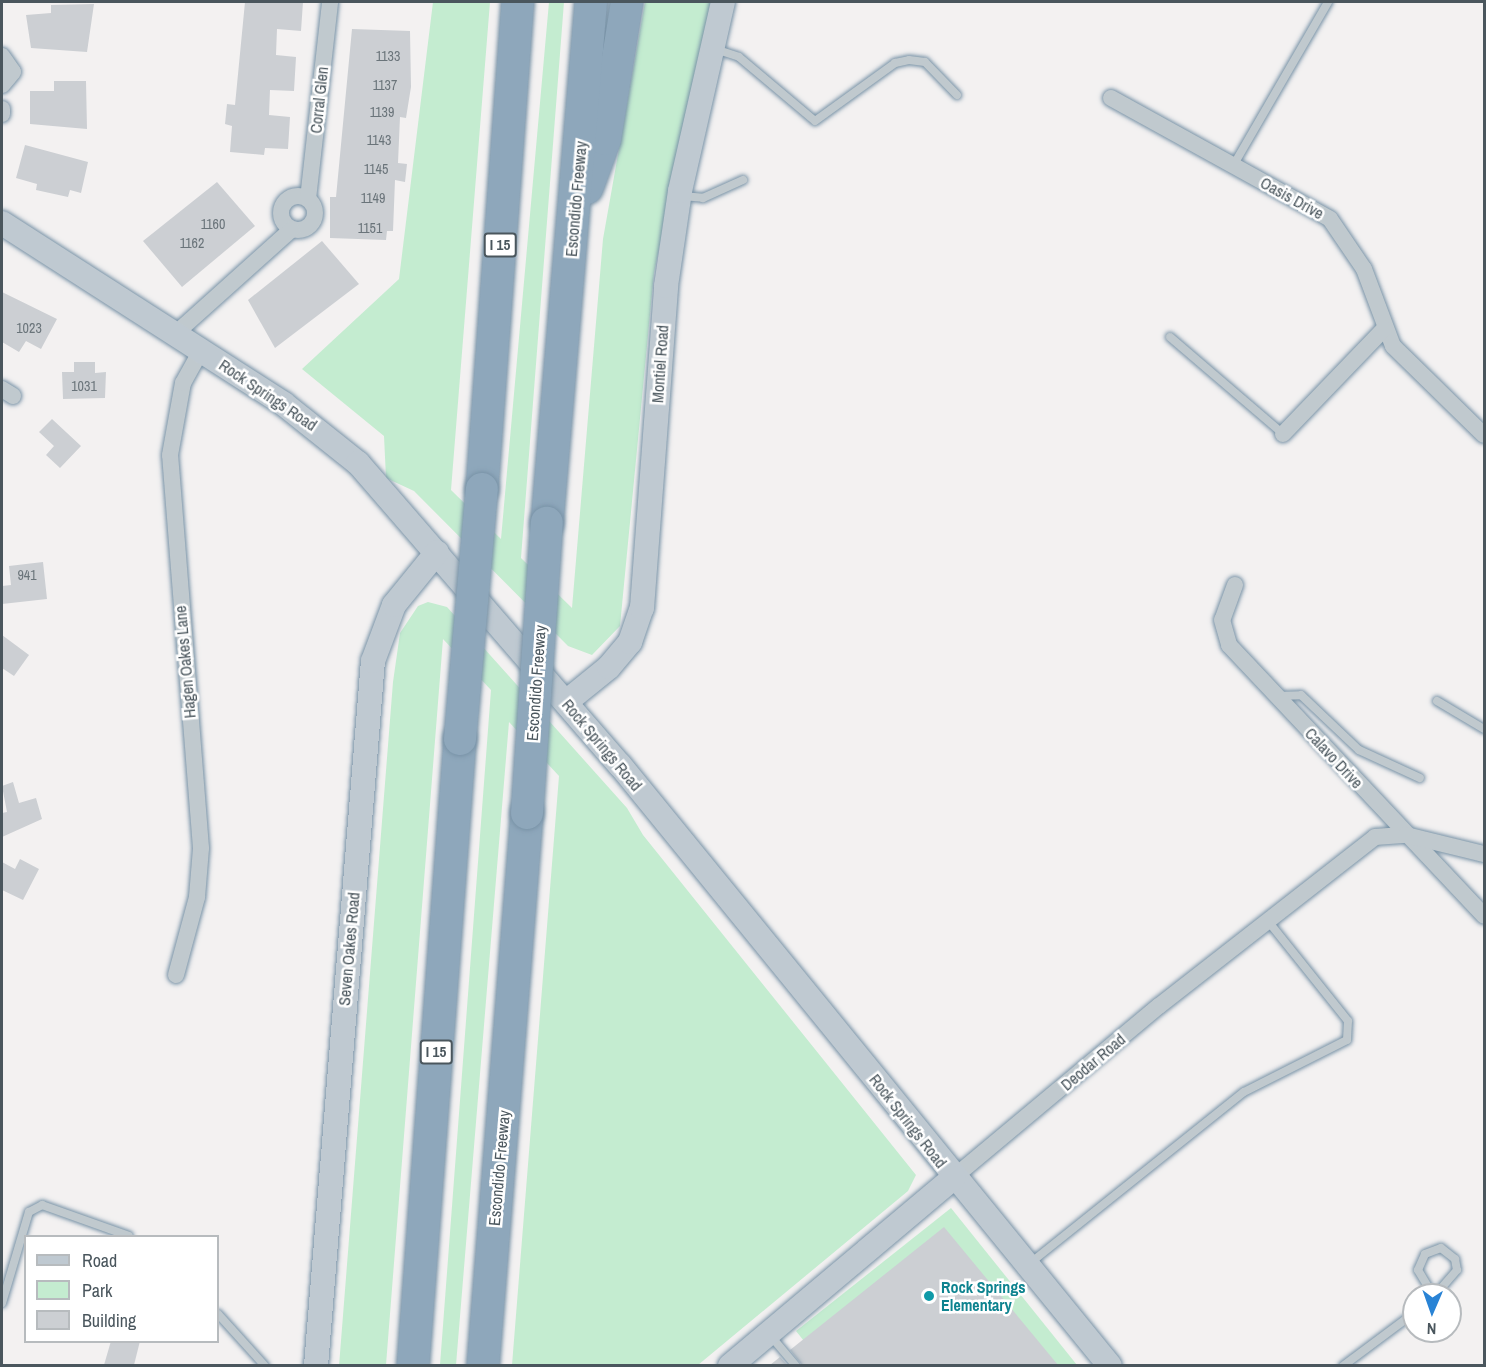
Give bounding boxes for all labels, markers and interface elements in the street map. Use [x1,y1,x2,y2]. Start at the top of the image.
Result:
house number: 1133 [376,48,400,64]
street label: Corral Glen [306,66,332,134]
house number: 1137 [373,77,397,93]
house number: 1139 [370,104,394,120]
house number: 1143 [367,132,391,148]
street label: Escondido Freeway [561,140,591,258]
house number: 1145 [364,161,388,177]
street label: Oasis Drive [1257,173,1327,223]
house number: 1149 [361,190,385,206]
house number: 1160 [201,216,225,232]
house number: 1151 [358,220,382,236]
road number: I 15 [484,233,516,257]
house number: 1162 [180,235,204,251]
house number: 1023 [16,320,42,336]
street label: Montiel Road [648,324,672,404]
street label: Rock Springs Road [215,355,321,435]
house number: 1031 [71,378,97,394]
house number: 941 [17,567,37,583]
street label: Hagen Oakes Lane [171,605,199,719]
street label: Escondido Freeway [522,624,550,742]
street label: Rock Springs Road [558,695,646,795]
street label: Calavo Drive [1301,724,1367,792]
street label: Seven Oakes Road [334,891,364,1007]
street label: Deodar Road [1057,1030,1129,1094]
road number: I 15 [420,1040,452,1064]
street label: Rock Springs Road [865,1070,951,1172]
street label: Escondido Freeway [484,1109,514,1227]
legend [24,1235,219,1343]
text: Road [82,1248,117,1273]
place label: Rock Springs Elementary [941,1277,1026,1315]
text: Park [82,1278,112,1303]
north arrow [1402,1283,1462,1343]
marker: Rock Springs Elementary [922,1289,936,1303]
text: Building [82,1308,136,1333]
text: N [1426,1318,1437,1340]

